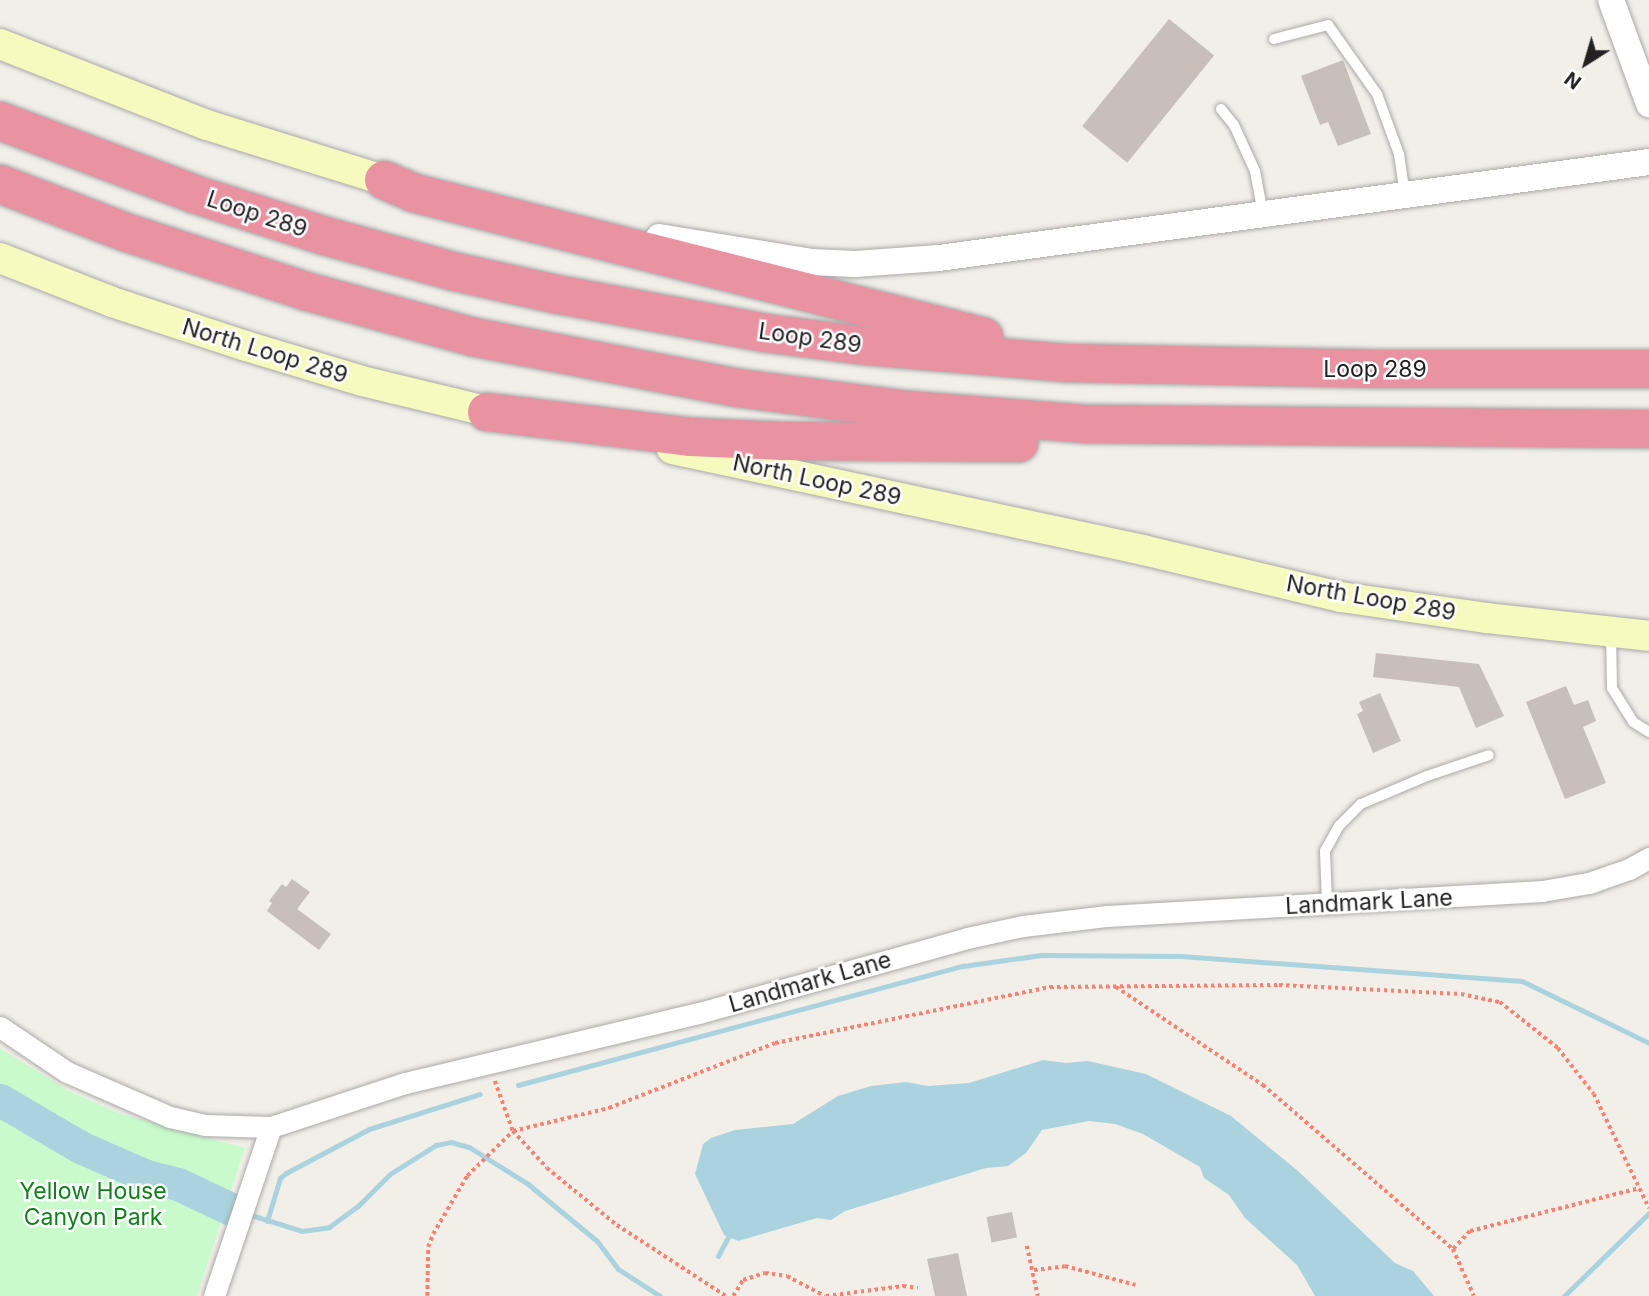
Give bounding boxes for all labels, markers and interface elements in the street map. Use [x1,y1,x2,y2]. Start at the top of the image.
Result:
north arrow [1551,28,1621,98]
text: N [1560,67,1586,94]
street label: Loop 289 [203,185,311,243]
street label: North Loop 289 [179,313,351,389]
street label: Loop 289 [757,317,863,359]
street label: Loop 289 [1323,355,1427,383]
street label: North Loop 289 [730,449,904,511]
street label: North Loop 289 [1284,570,1458,626]
street label: Landmark Lane [1285,884,1453,920]
street label: Landmark Lane [726,946,894,1018]
park label: Yellow House Canyon Park [19,1177,167,1231]

